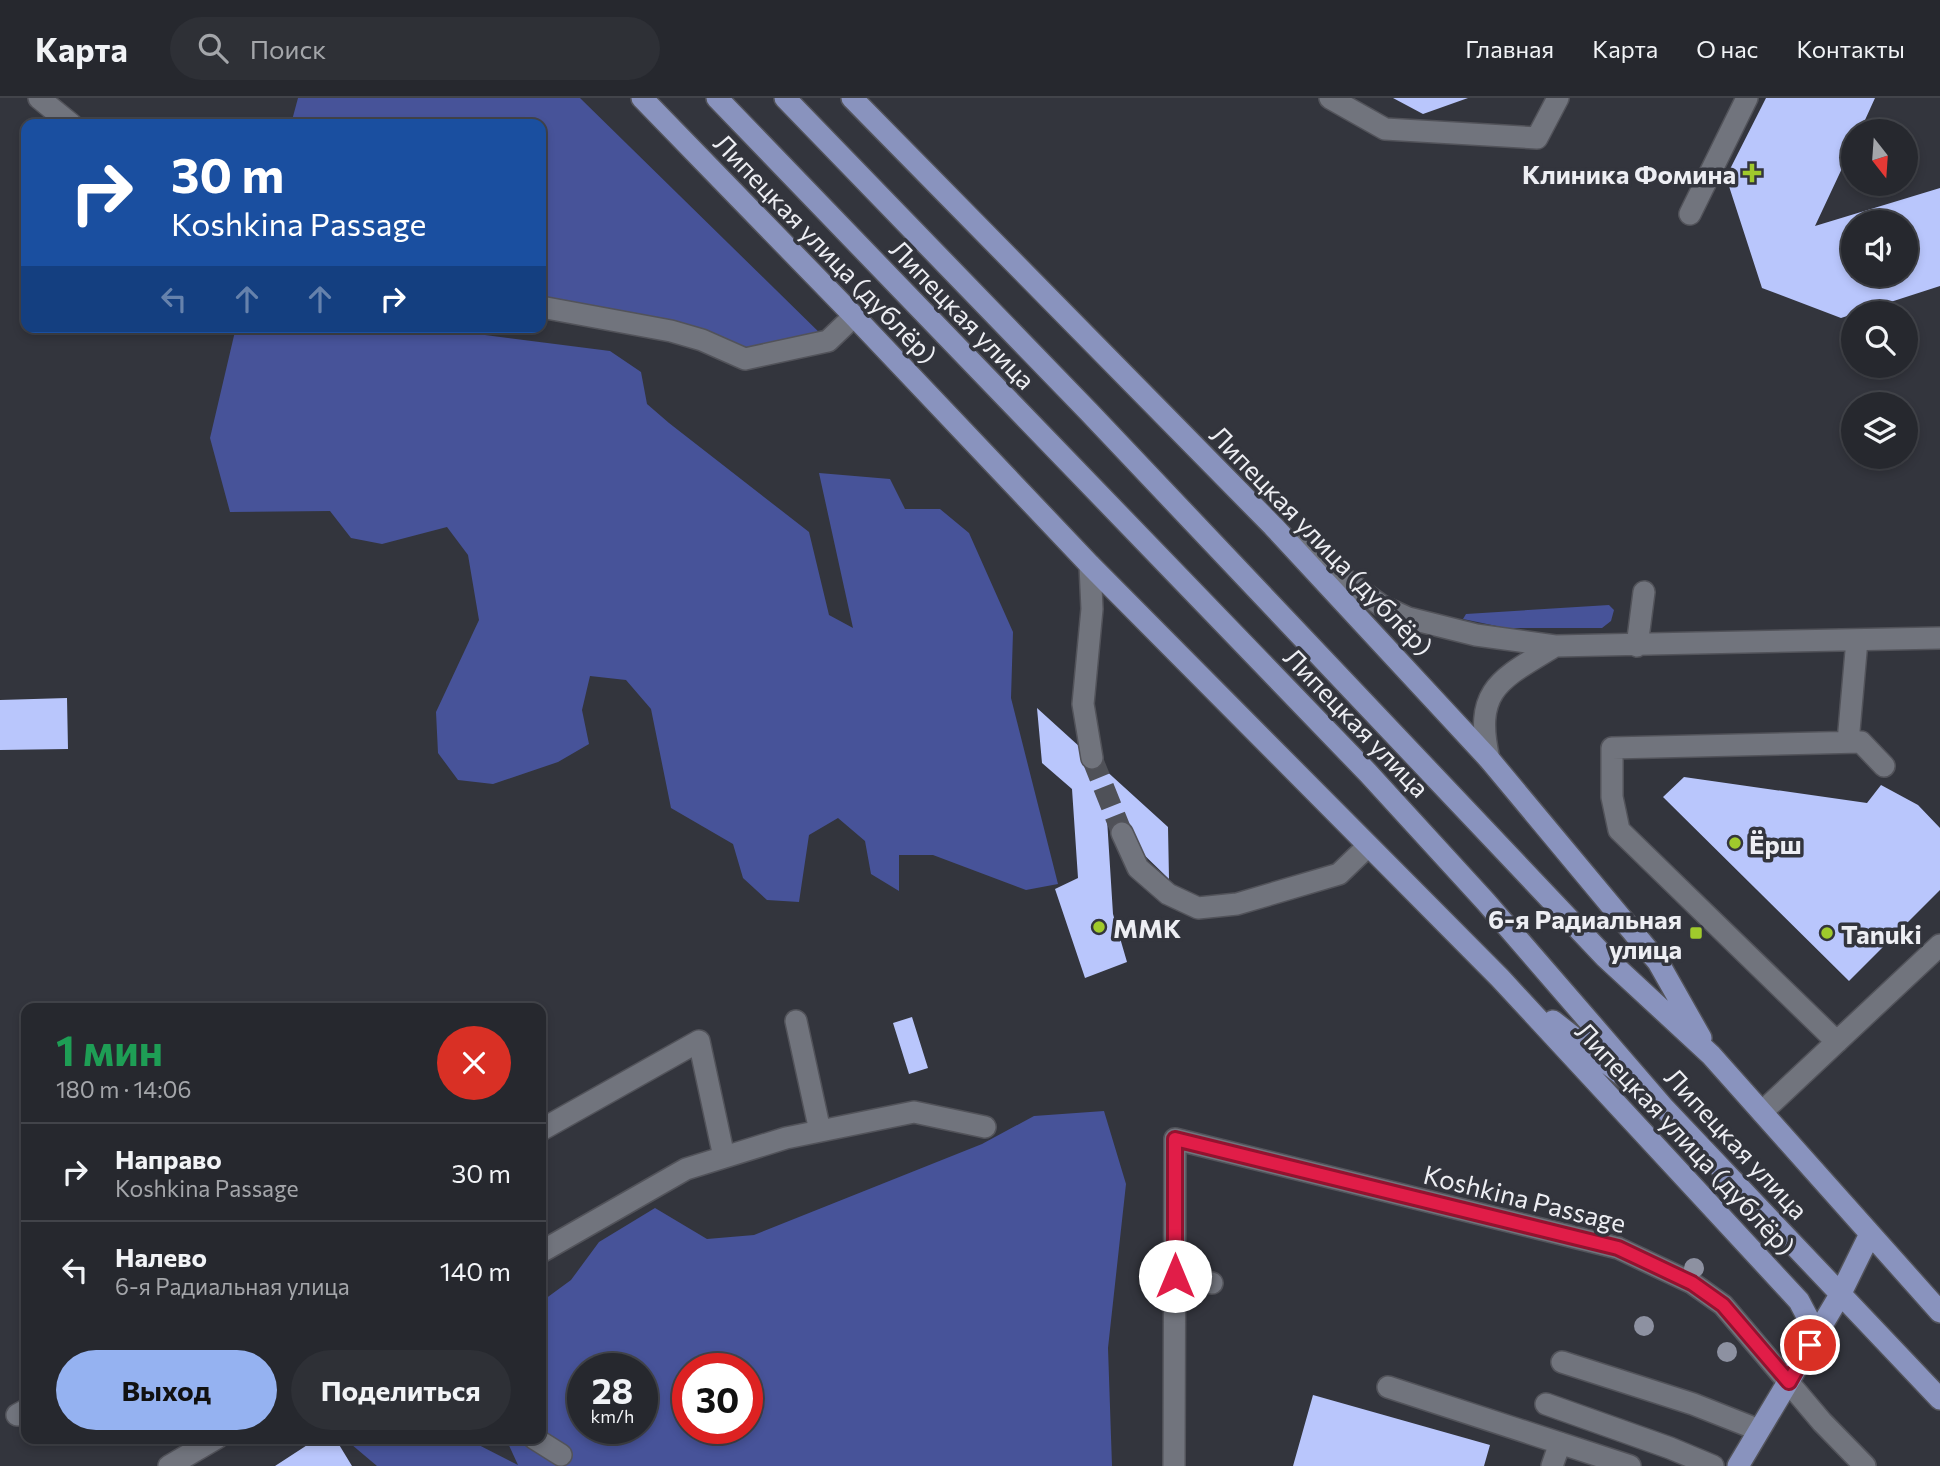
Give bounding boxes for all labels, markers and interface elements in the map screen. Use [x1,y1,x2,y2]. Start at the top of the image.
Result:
search box [170,17,660,80]
text: Карта [35,28,128,69]
icon: search [194,29,232,67]
text: Поиск [250,33,326,64]
text: Главная [1465,34,1554,63]
text: Карта [1592,34,1658,63]
text: О нас [1696,34,1758,63]
text: Контакты [1796,34,1905,63]
north arrow [1841,119,1918,196]
map controls [1841,119,1918,469]
street label: Липецкая улица (дублёр) [708,127,944,369]
text: 30 m [171,143,284,203]
icon: right [56,147,147,238]
place label: Клиника Фомина [1522,158,1736,189]
marker: Клиника Фомина [1742,163,1762,183]
text: Koshkina Passage [171,203,426,243]
button: sound [1841,210,1918,287]
street label: Липецкая улица [884,233,1042,395]
icon: left [155,280,193,318]
icon: ahead [228,280,266,318]
icon: ahead [301,280,339,318]
icon: right [374,280,412,318]
button: search [1841,301,1918,378]
button: layers [1841,392,1918,469]
street label: Липецкая улица (дублёр) [1204,419,1440,661]
street label: Липецкая улица [1278,641,1436,803]
place label: Ёрш [1749,828,1802,859]
marker: Ёрш [1727,835,1743,851]
place label: 6-я Радиальная улица [1488,903,1682,964]
place label: ММК [1113,912,1181,943]
place label: Tanuki [1841,918,1922,949]
marker: ММК [1091,919,1107,935]
marker: 6-я Радиальная улица [1688,925,1704,941]
marker: Tanuki [1819,925,1835,941]
street label: Липецкая улица (дублёр) [1570,1015,1802,1261]
text: 1 мин [56,1023,163,1075]
button: close [437,1026,511,1100]
street label: Липецкая улица [1659,1061,1815,1225]
text: 180 m · 14:06 [56,1075,192,1103]
text: Направо [115,1143,222,1174]
icon: right [56,1153,94,1191]
text: 30 m [452,1157,511,1188]
street label: Koshkina Passage [1421,1158,1629,1238]
text: Koshkina Passage [115,1174,299,1202]
position arrow [1138,1239,1212,1313]
text: Налево [115,1241,207,1272]
icon: left [56,1251,94,1289]
text: 140 m [440,1255,511,1286]
text: 6-я Радиальная улица [115,1272,350,1300]
pin [1780,1315,1840,1375]
icon: arrive [1791,1326,1829,1364]
button: Выход [56,1350,277,1430]
button: Поделиться [291,1350,511,1430]
speed limit sign: 30 [672,1353,763,1444]
text: 28 [592,1368,633,1411]
text: km/h [591,1405,634,1427]

